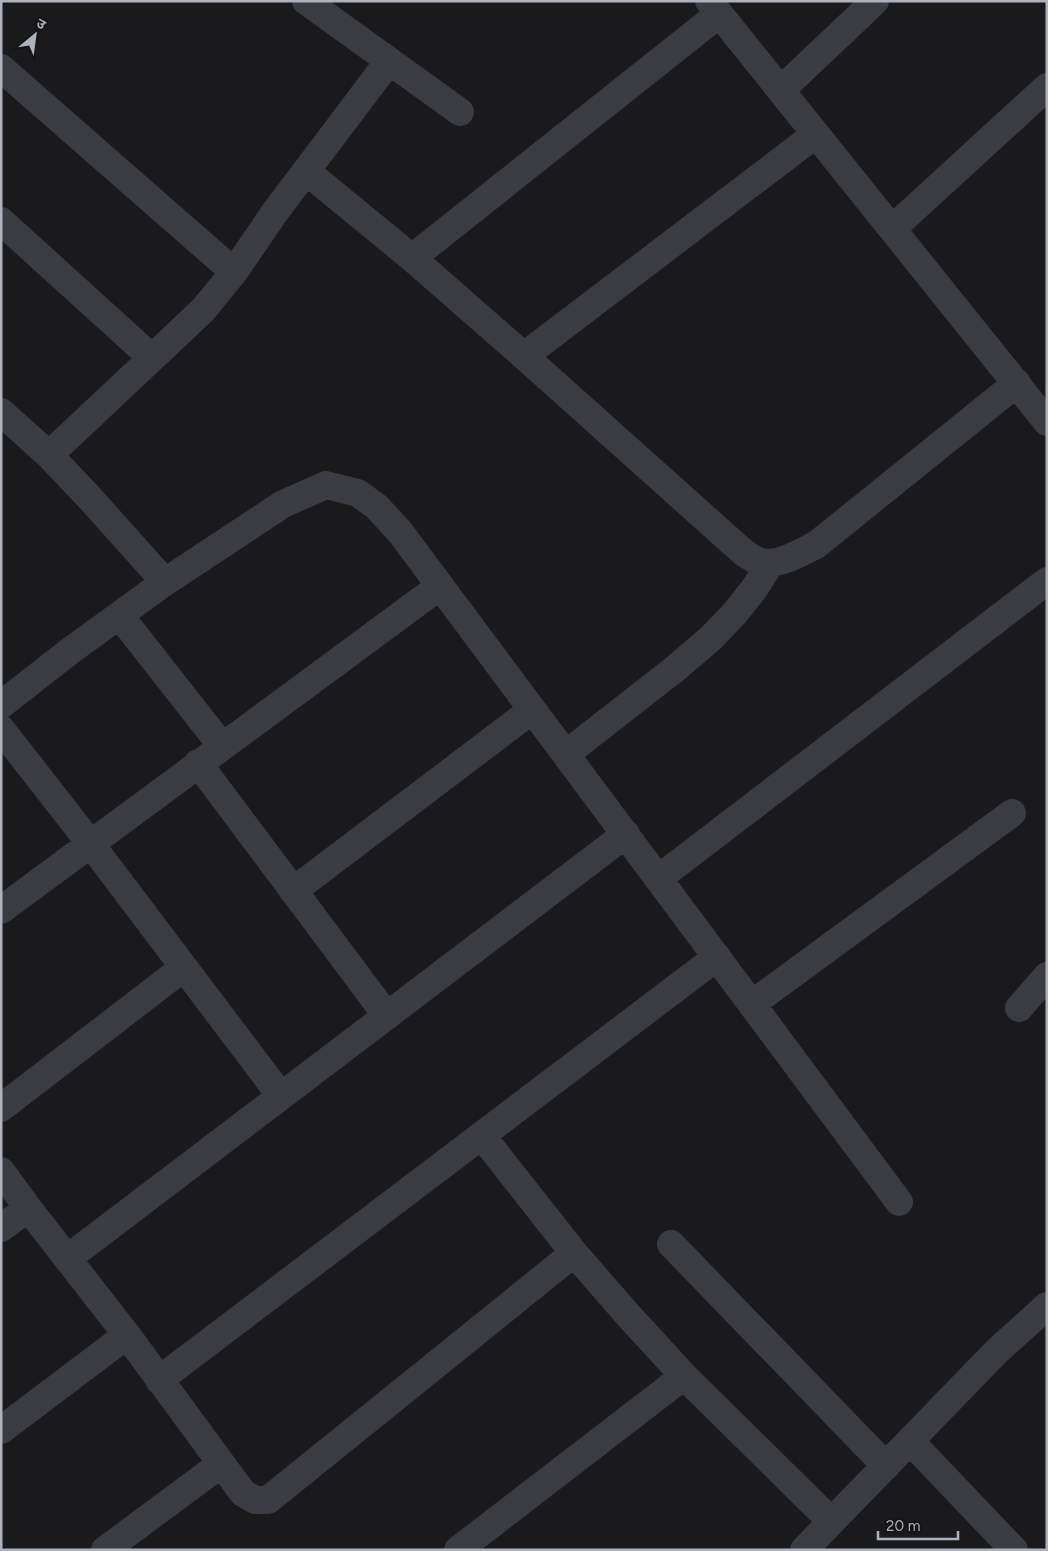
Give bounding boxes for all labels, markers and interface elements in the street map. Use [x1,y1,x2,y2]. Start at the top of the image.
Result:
north arrow [10,10,60,60]
text: उ [33,15,49,34]
scale bar [878,1508,958,1540]
text: 20 m [886,1517,920,1535]

